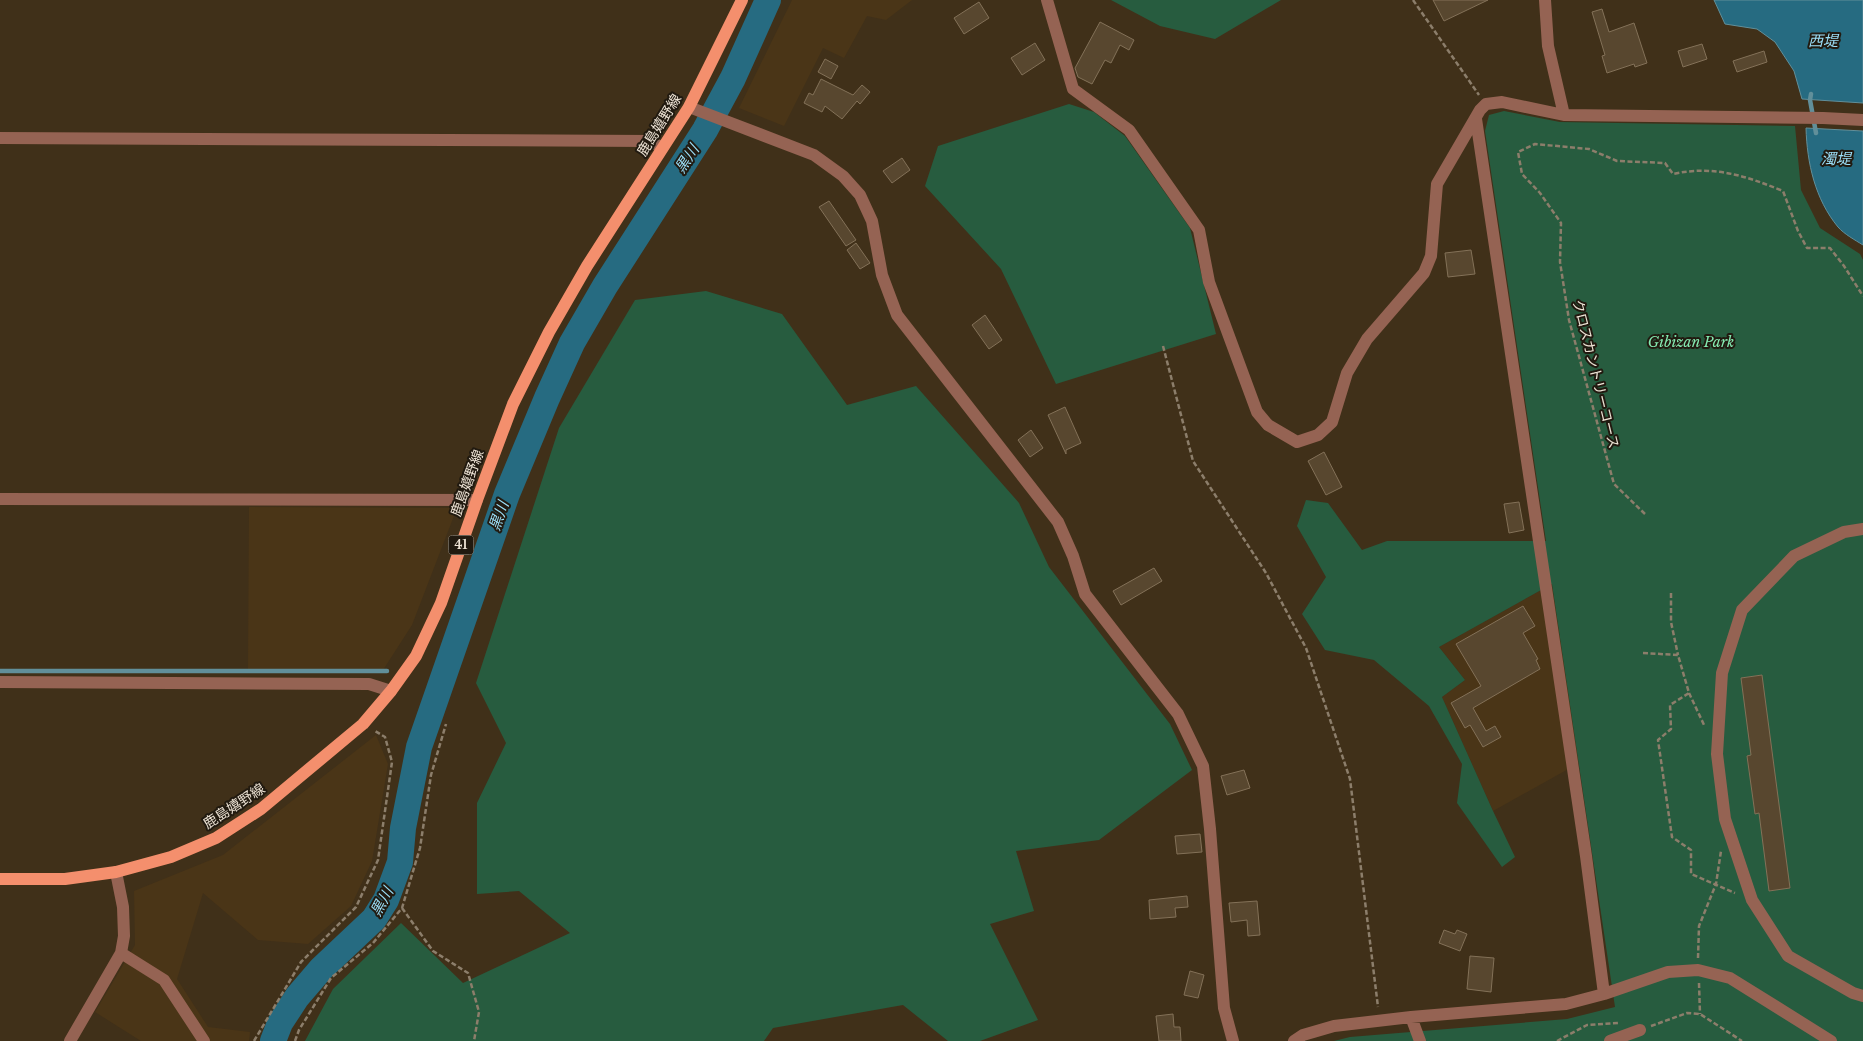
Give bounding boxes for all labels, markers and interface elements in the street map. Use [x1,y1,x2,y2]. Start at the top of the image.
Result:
water label: 西堤 [1808,31,1840,50]
street label: 鹿島嬉野線 [633,91,685,159]
water label: 黒川 [670,139,704,176]
water label: 濁堤 [1821,149,1853,168]
street label: クロスカントリーコース [1569,297,1623,451]
park label: Gibizan Park [1648,333,1734,351]
street label: 鹿島嬉野線 [447,447,487,519]
water label: 黒川 [485,497,513,533]
road number: 41 [448,536,474,554]
street label: 鹿島嬉野線 [200,779,268,833]
water label: 黒川 [366,882,398,919]

